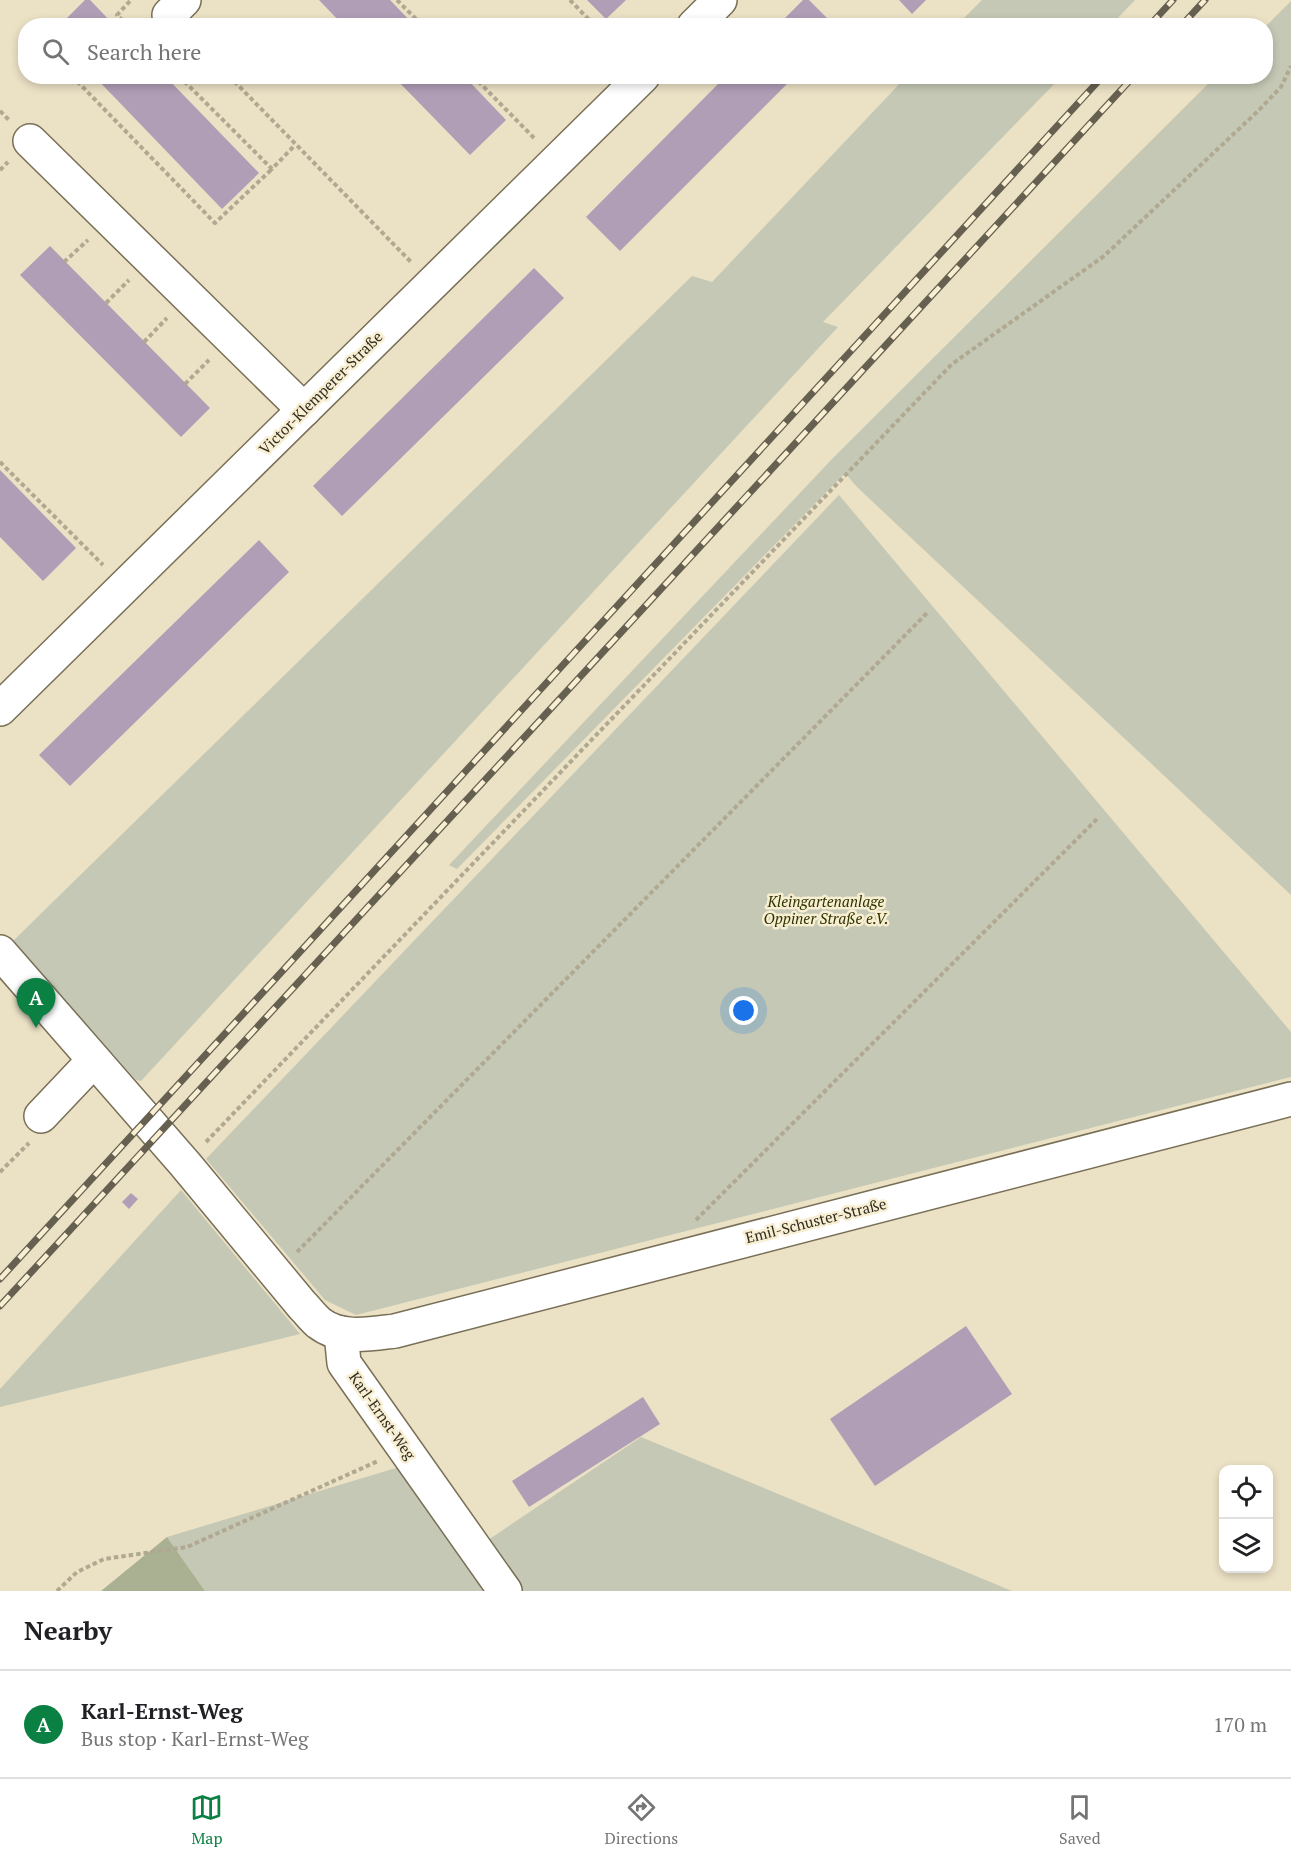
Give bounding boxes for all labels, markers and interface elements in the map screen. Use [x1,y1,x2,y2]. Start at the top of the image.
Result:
search box [18,18,1273,84]
icon: search [39,35,72,68]
text: Search here [87,37,201,66]
street label: Victor-Klemperer-Straße [254,326,386,458]
park label: Kleingartenanlage Oppiner Straße e.V. [763,891,889,928]
pin: A [16,978,56,1028]
your location [729,996,758,1025]
street label: Emil-Schuster-Straße [743,1193,888,1247]
street label: Karl-Ernst-Weg [345,1368,421,1464]
map controls [1219,1465,1273,1573]
button: locate [1219,1465,1273,1519]
button: layers [1219,1519,1273,1573]
text: Nearby [24,1613,112,1647]
text: Karl-Ernst-Weg [81,1696,243,1725]
text: A [36,1711,51,1738]
text: 170 m [1213,1711,1267,1738]
text: Bus stop · Karl-Ernst-Weg [81,1725,308,1752]
tab: Map [190,1791,223,1849]
tab: Directions [604,1791,678,1849]
tab: Saved [1059,1791,1101,1849]

